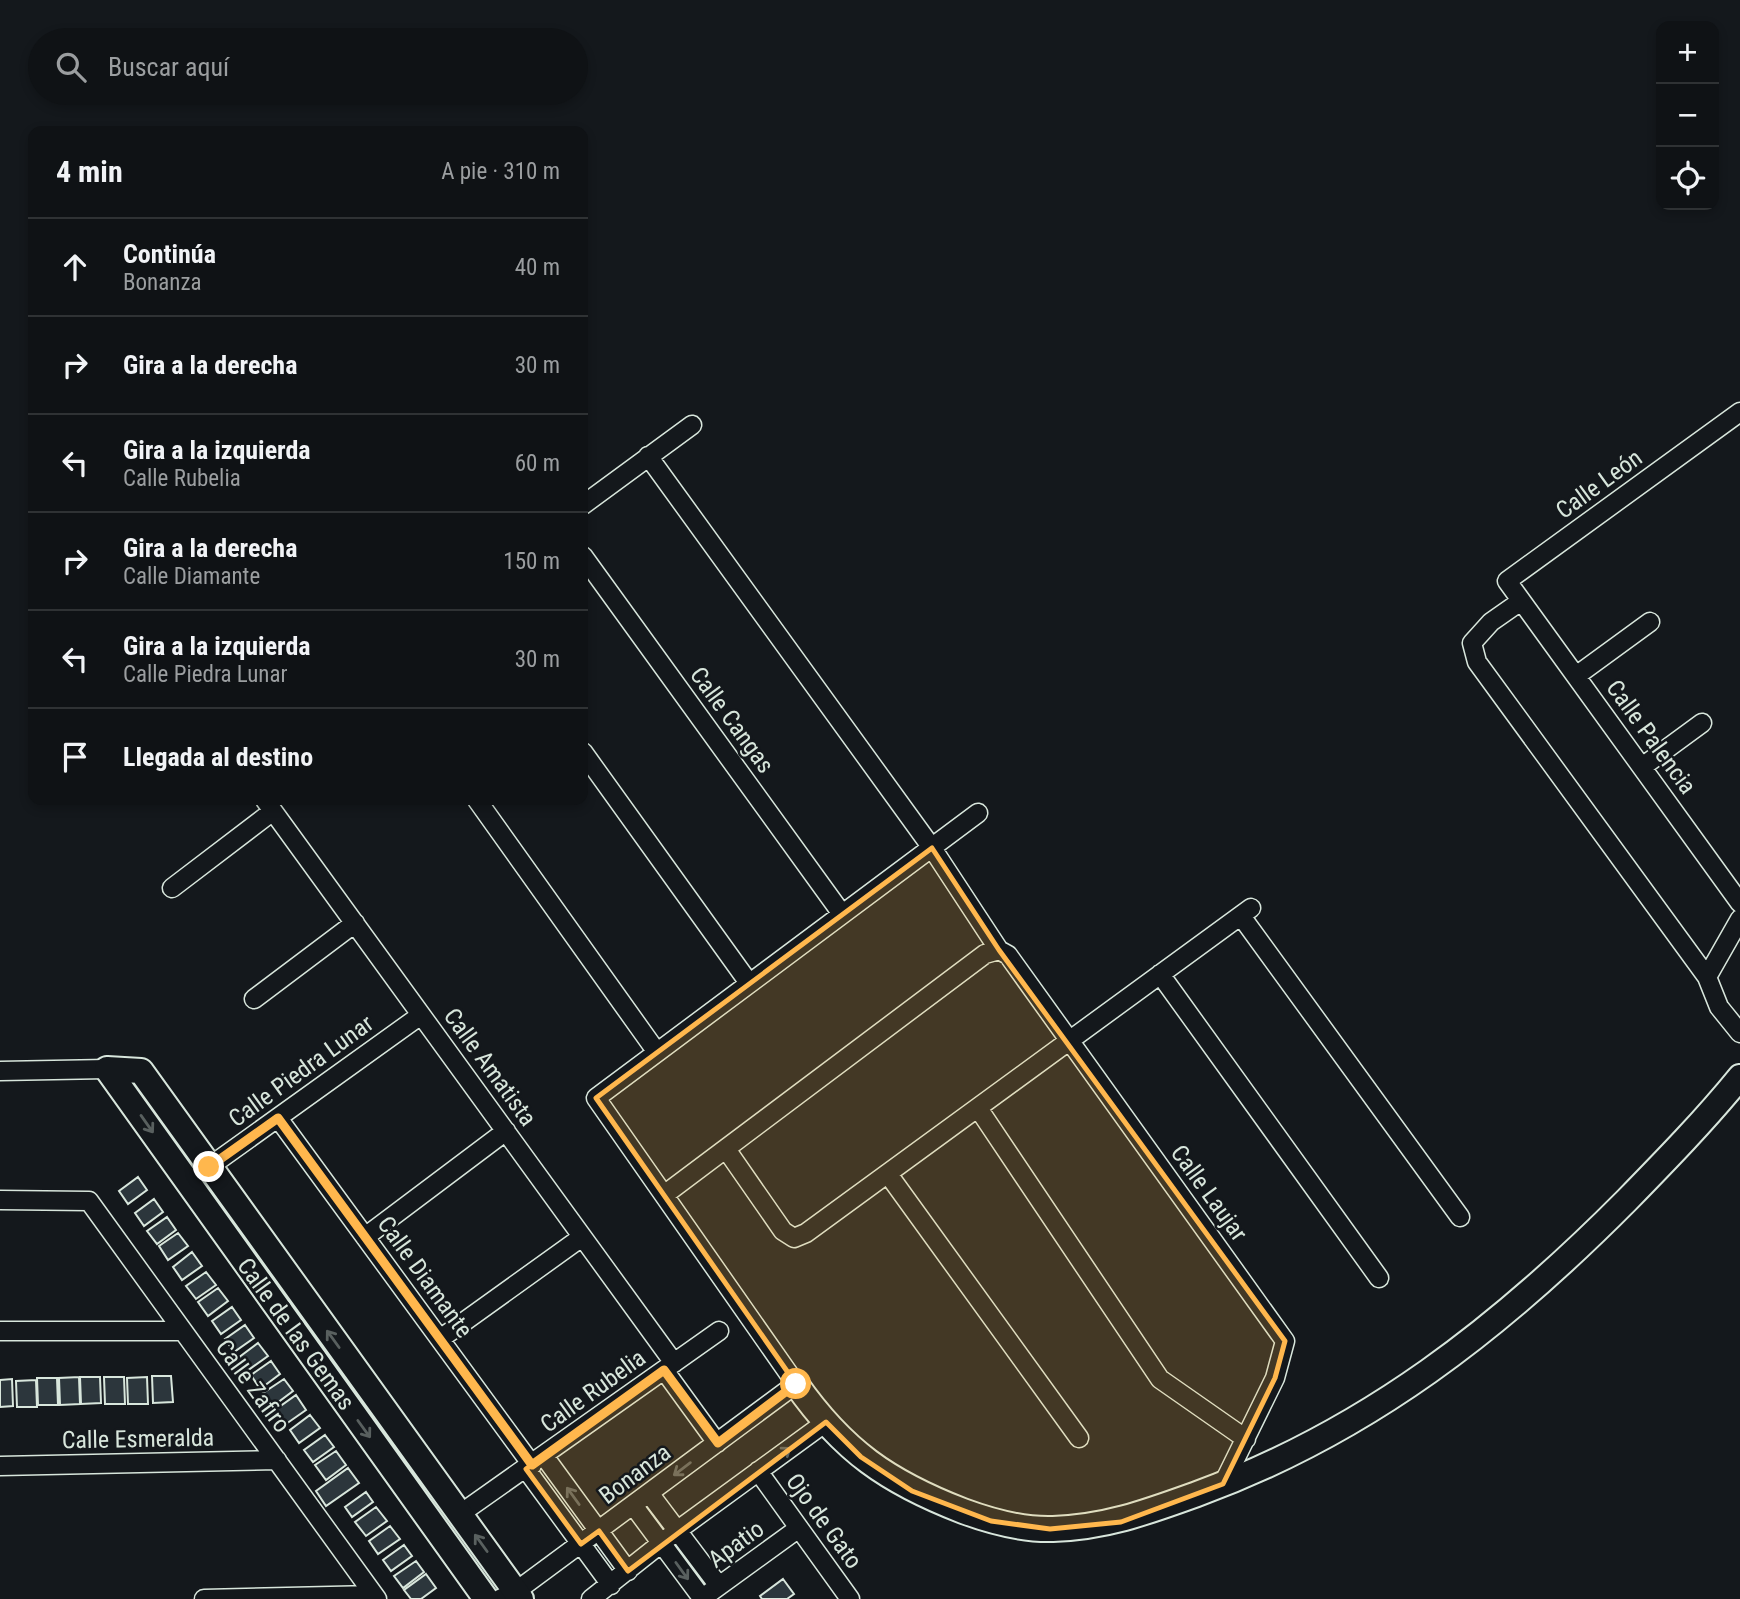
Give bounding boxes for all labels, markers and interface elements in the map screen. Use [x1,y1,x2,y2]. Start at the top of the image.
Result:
map controls [1656,21,1719,210]
button: + [1656,21,1719,84]
search box [28,28,588,105]
icon: search [52,48,90,86]
text: Buscar aquí [108,52,229,82]
button: − [1656,84,1719,147]
button: locate [1656,147,1719,210]
text: 4 min [56,154,123,189]
text: A pie · 310 m [441,158,560,185]
text: Continúa [123,239,216,269]
icon: ahead [56,248,94,286]
text: 40 m [515,254,560,281]
text: Bonanza [123,269,202,296]
icon: right [56,346,94,384]
text: Gira a la derecha [123,350,297,380]
text: 30 m [515,352,560,379]
text: Gira a la izquierda [123,435,311,465]
icon: left [56,444,94,482]
street label: Calle León [1551,444,1647,524]
text: 60 m [515,450,560,477]
text: Calle Rubelia [123,465,241,492]
text: Gira a la derecha [123,533,297,563]
icon: right [56,542,94,580]
text: 150 m [503,548,560,575]
text: Calle Diamante [123,563,260,590]
text: Gira a la izquierda [123,631,311,661]
icon: left [56,640,94,678]
text: 30 m [515,646,560,673]
text: Calle Piedra Lunar [123,661,287,688]
street label: Calle Cangas [684,662,780,778]
street label: Calle Palencia [1600,675,1702,799]
icon: arrive [56,738,94,776]
text: Llegada al destino [123,742,313,772]
street label: Calle Amatista [438,1003,542,1131]
street label: Calle Piedra Lunar [223,1009,379,1133]
one-way arrow [140,1114,154,1133]
street label: Calle Laujar [1165,1140,1253,1246]
route end [193,1151,224,1182]
street label: Calle Diamante [372,1211,478,1343]
street label: Calle de las Gemas [231,1253,361,1415]
one-way arrow [326,1330,341,1349]
street label: Calle Zafiro [210,1334,296,1438]
street label: Calle Rubelia [535,1344,651,1438]
route start [780,1368,811,1399]
one-way arrow [357,1419,372,1438]
street label: Calle Esmeralda [62,1424,214,1454]
street label: Bonanza [594,1438,676,1510]
one-way arrow [772,1447,791,1461]
one-way arrow [674,1461,692,1476]
street label: Ojo de Gato [780,1468,868,1574]
one-way arrow [566,1487,580,1506]
street label: Apatio [703,1515,769,1573]
one-way arrow [474,1534,489,1553]
one-way arrow [675,1561,690,1580]

